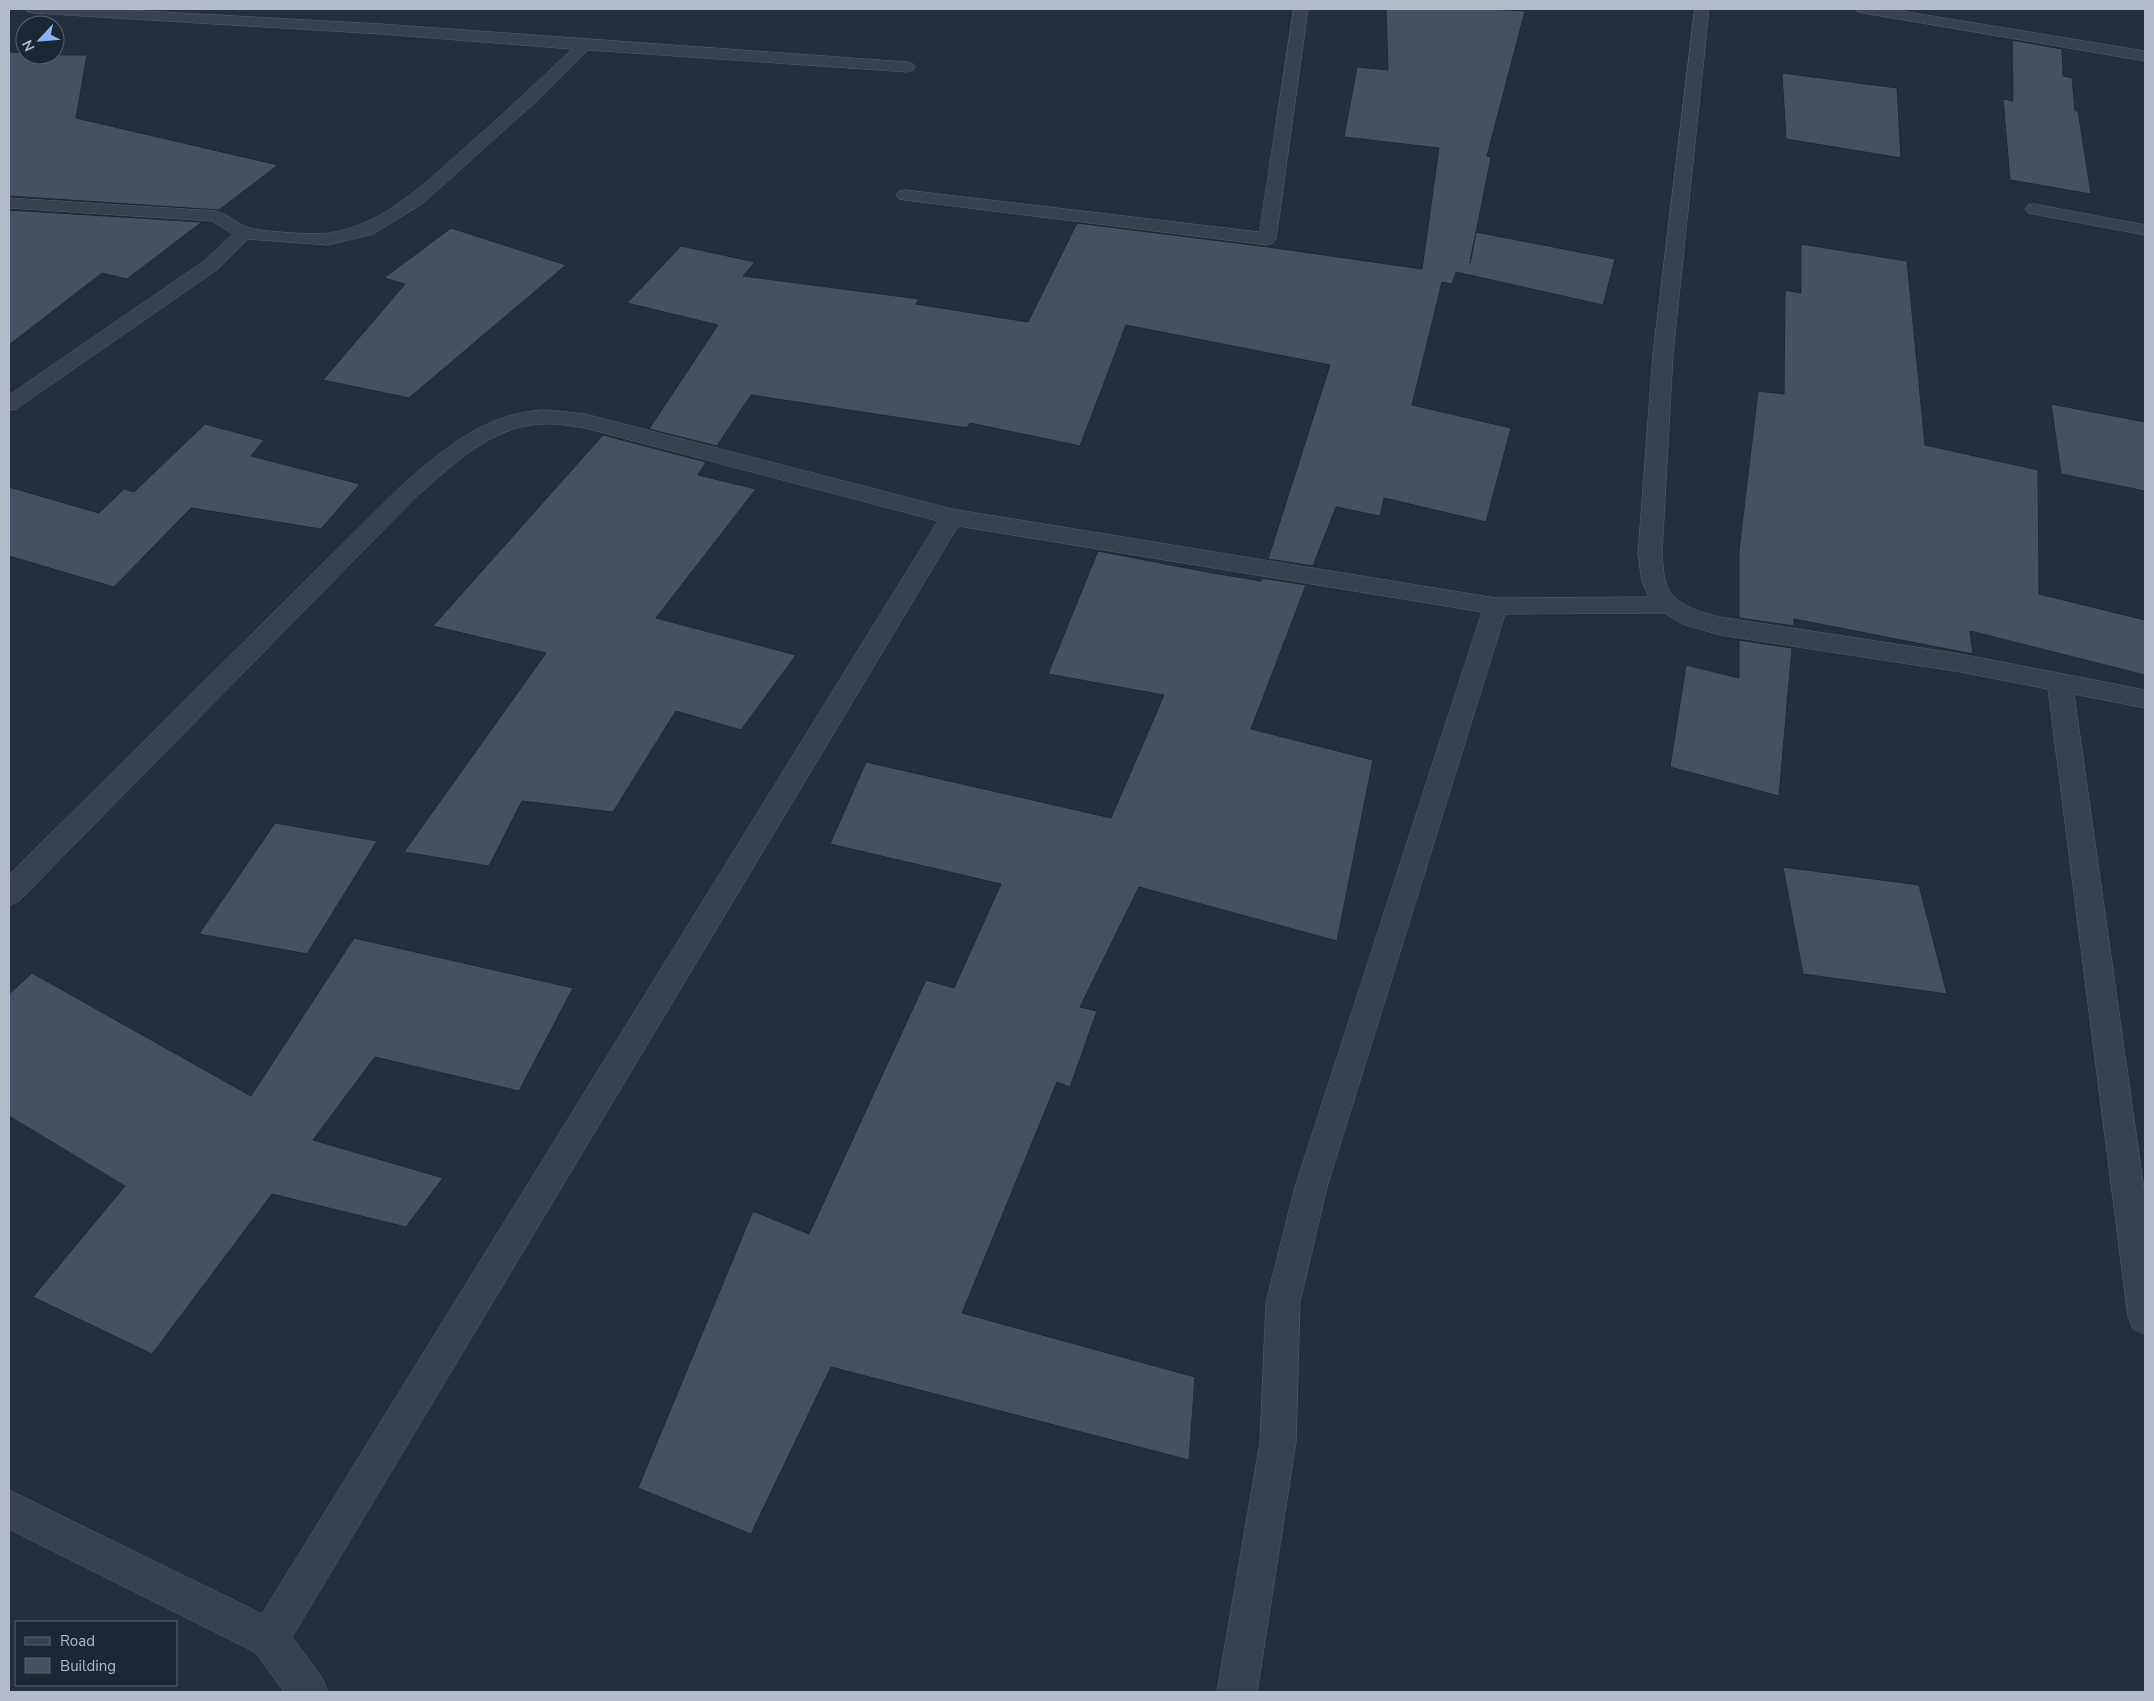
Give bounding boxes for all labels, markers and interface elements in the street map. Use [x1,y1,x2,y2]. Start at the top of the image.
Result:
north arrow [15,15,65,65]
text: N [18,37,40,54]
legend [15,1621,178,1686]
text: Road [60,1631,95,1651]
text: Building [60,1656,116,1676]

